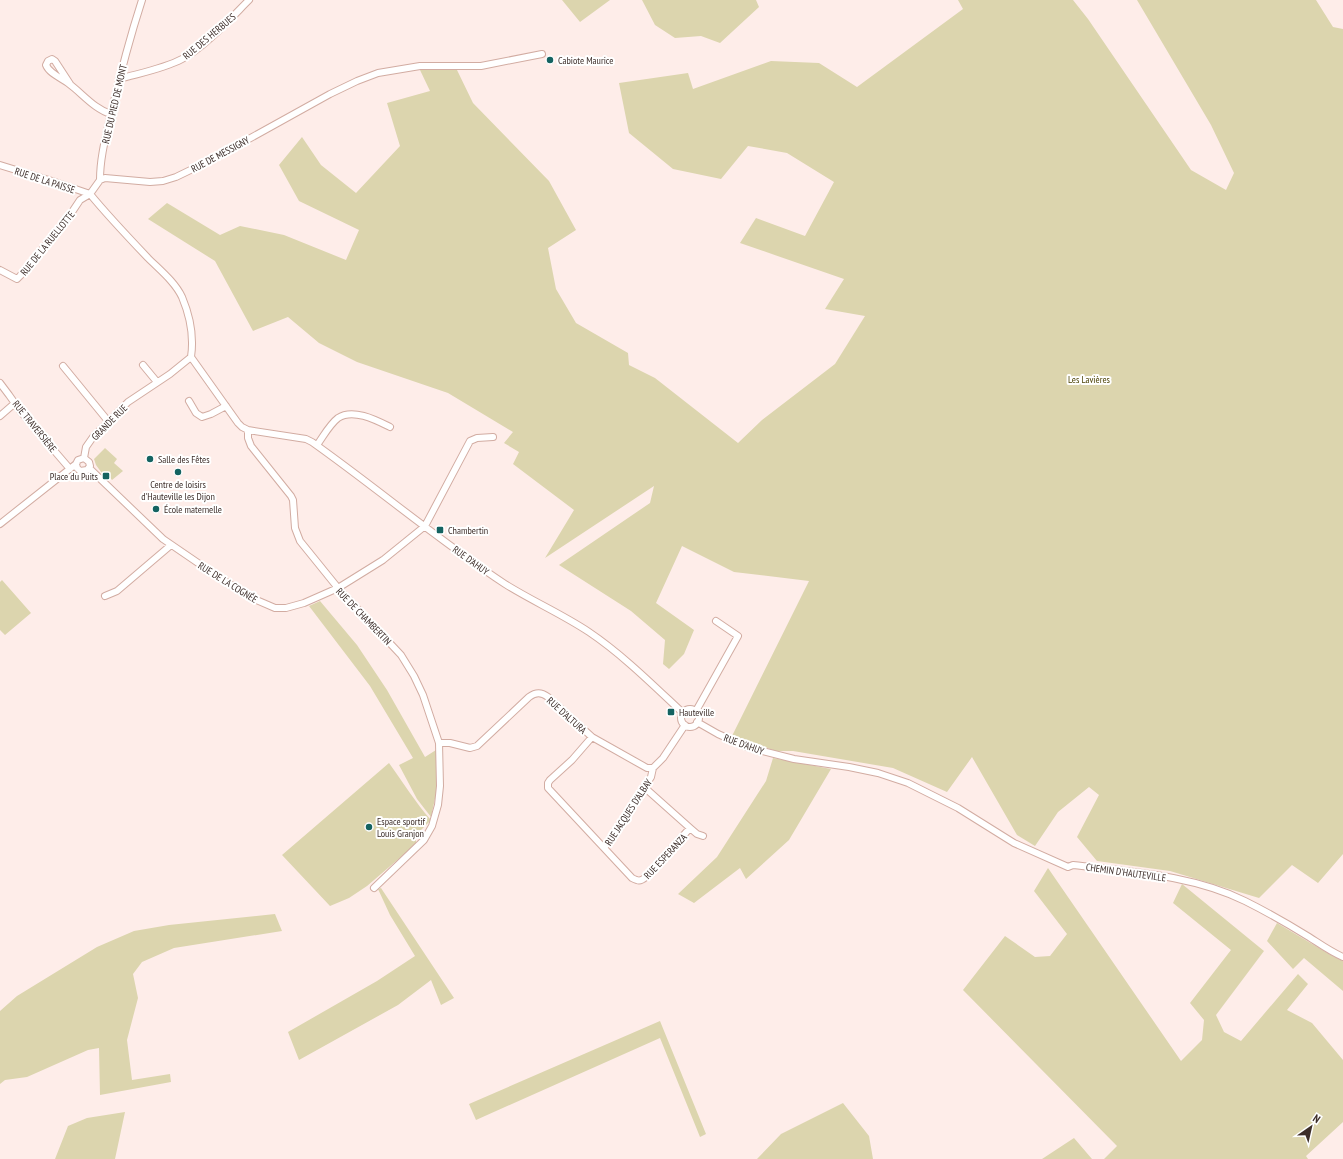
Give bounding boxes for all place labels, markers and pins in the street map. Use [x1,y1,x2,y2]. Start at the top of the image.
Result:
place label: Cabiote Maurice [558,54,613,67]
marker: Cabiote Maurice [545,55,555,65]
place label: Salle des Fêtes [158,453,210,466]
marker: Salle des Fêtes [145,454,155,464]
marker: Centre de loisirs d'Hauteville les Dijon [173,467,183,477]
place label: Place du Puits [50,470,99,483]
marker: Place du Puits [101,471,111,481]
place label: Centre de loisirs d'Hauteville les Dijon [141,478,215,503]
place label: École maternelle [164,503,222,516]
marker: École maternelle [151,504,161,514]
place label: Chambertin [448,524,488,537]
marker: Chambertin [435,525,445,535]
place label: Hauteville [679,706,714,719]
marker: Hauteville [666,707,676,717]
place label: Espace sportif Louis Granjon [377,815,426,840]
marker: Espace sportif Louis Granjon [364,822,374,832]

